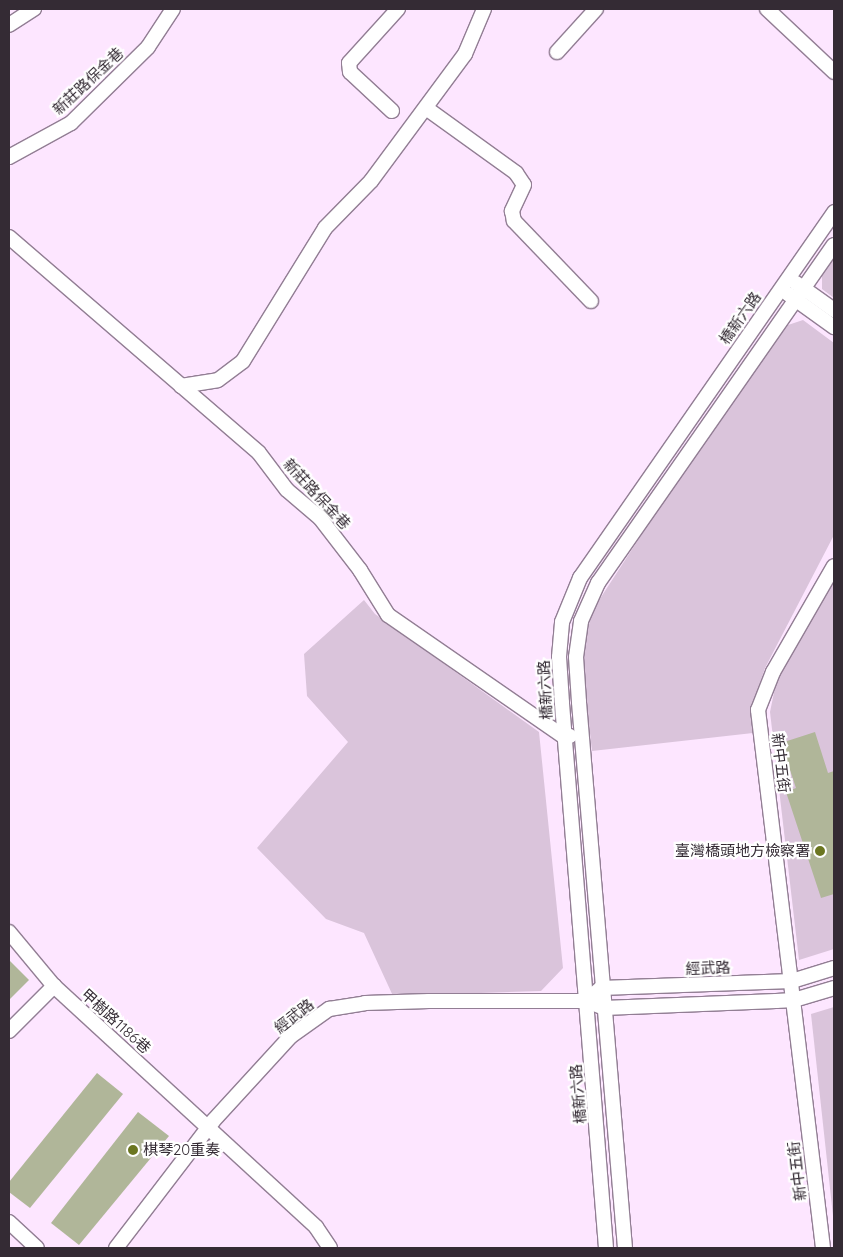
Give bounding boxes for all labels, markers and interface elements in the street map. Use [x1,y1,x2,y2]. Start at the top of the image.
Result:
street label: 新莊路保金巷 [49,44,127,118]
street label: 橋新六路 [715,288,765,348]
street label: 新莊路保金巷 [280,455,354,533]
street label: 橋新六路 [534,660,556,720]
street label: 新中五街 [768,732,794,794]
place label: 臺灣橋頭地方檢察署 [675,842,810,860]
marker: 臺灣橋頭地方檢察署 [814,845,826,857]
street label: 經武路 [685,958,731,978]
street label: 甲樹路1186巷 [78,985,154,1057]
street label: 經武路 [271,995,317,1037]
street label: 橋新六路 [566,1063,590,1125]
street label: 新中五街 [784,1140,810,1202]
place label: 棋琴20重奏 [143,1141,220,1159]
marker: 棋琴20重奏 [127,1144,139,1156]

